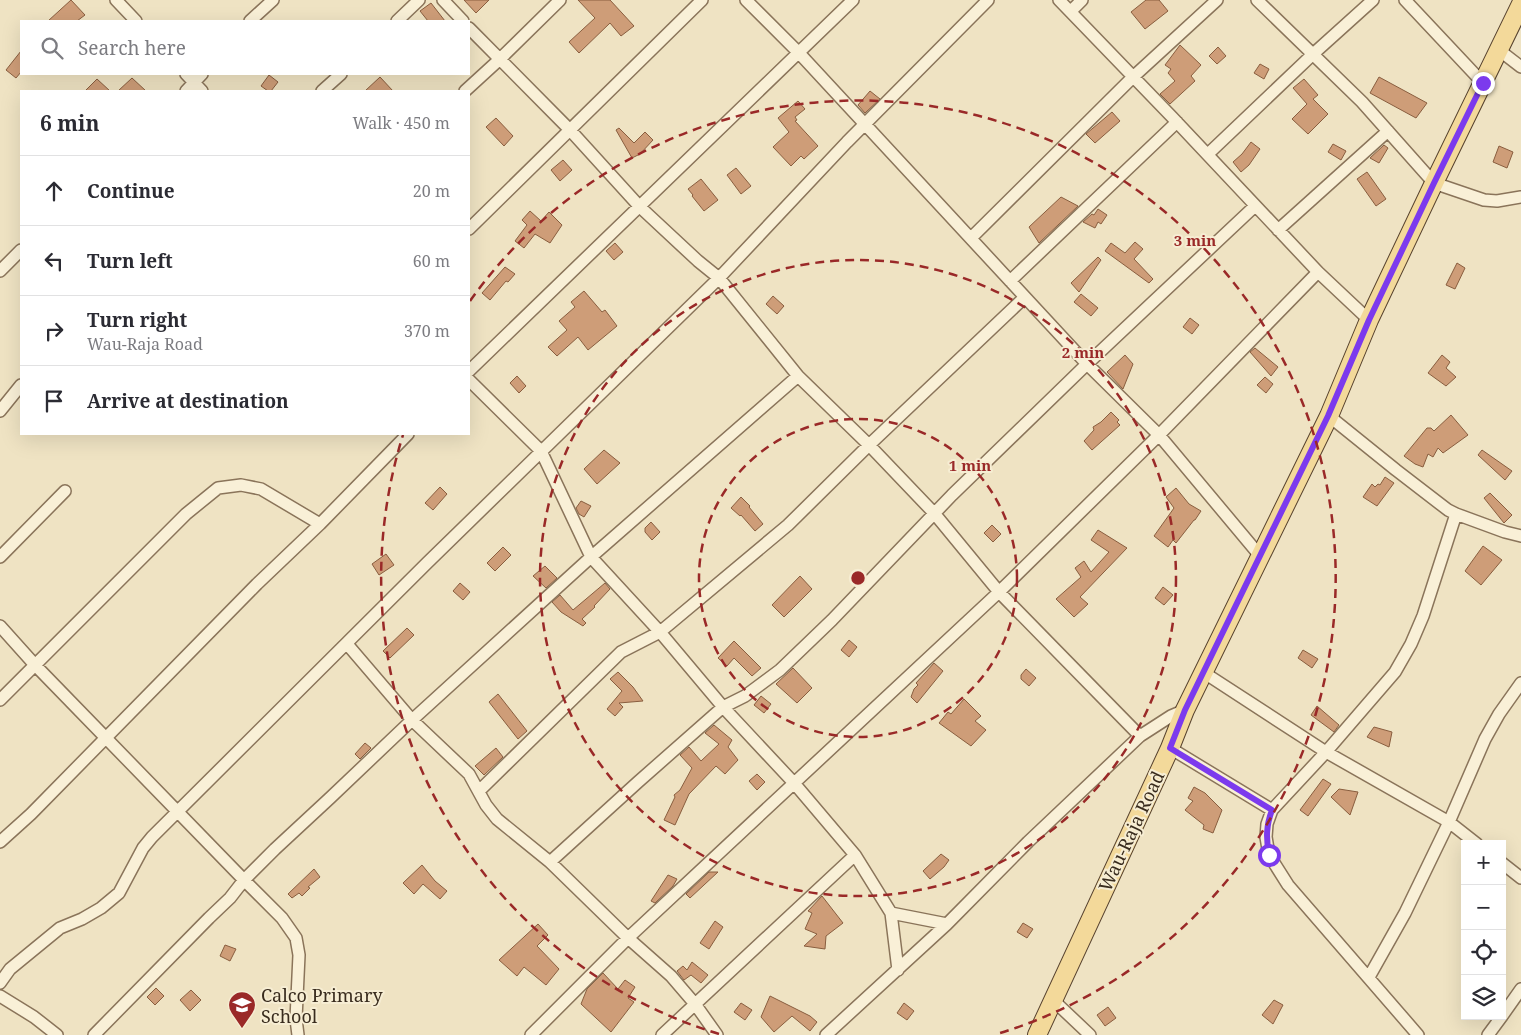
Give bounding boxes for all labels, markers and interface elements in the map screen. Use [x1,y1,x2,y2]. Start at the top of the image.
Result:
search box [20,20,470,75]
icon: search [38,34,66,62]
text: Search here [78,35,186,61]
route end [1472,72,1495,95]
text: 6 min [40,109,99,137]
text: Walk · 450 m [353,112,450,134]
icon: ahead [40,177,68,205]
text: Continue [87,178,175,204]
text: 20 m [413,180,450,202]
text: 3 min [1174,230,1216,250]
icon: left [40,247,68,275]
text: Turn left [87,248,173,274]
text: 60 m [413,250,450,272]
text: Turn right [87,307,187,333]
icon: right [40,317,68,345]
text: 370 m [404,320,450,342]
text: Wau-Raja Road [87,333,203,355]
text: 2 min [1062,342,1104,362]
icon: arrive [40,387,68,415]
text: Arrive at destination [87,388,289,414]
text: 1 min [949,455,991,475]
centre of rings [849,569,867,587]
street label: Wau-Raja Road [1093,767,1169,895]
map controls [1461,840,1506,1020]
button: + [1461,840,1506,885]
route start [1258,844,1281,867]
button: − [1461,885,1506,930]
button: locate [1461,930,1506,975]
button: layers [1461,975,1506,1020]
place label: Calco Primary School [261,983,383,1028]
school or university icon: Calco Primary School [227,990,257,1029]

